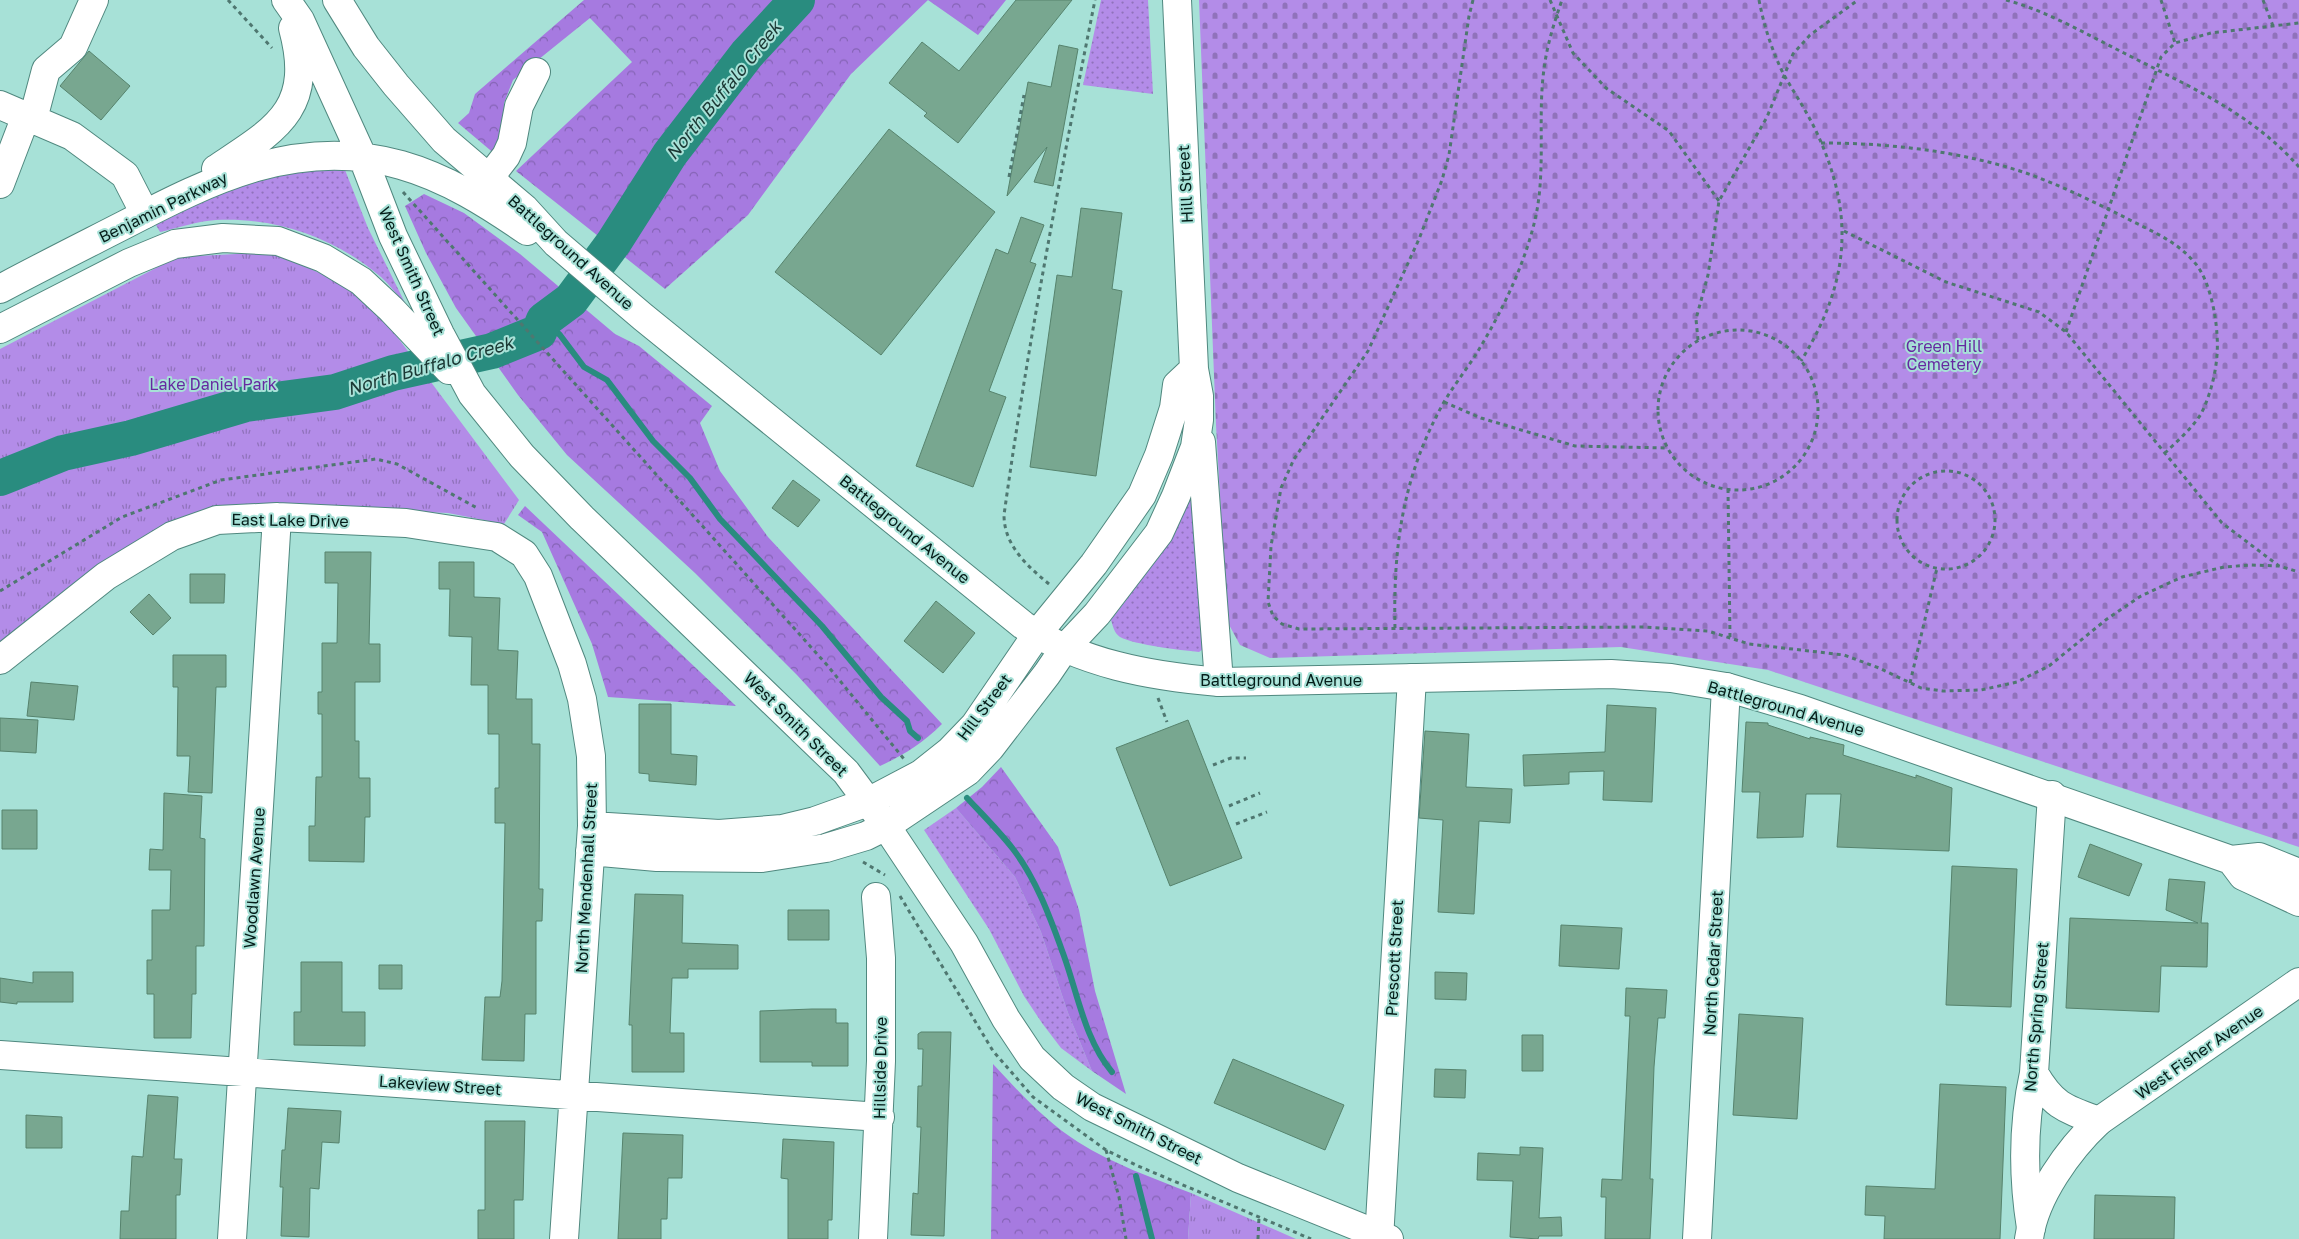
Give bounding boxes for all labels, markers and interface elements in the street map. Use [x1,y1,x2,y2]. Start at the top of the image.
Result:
water label: North Buffalo Creek [660,15,787,164]
street label: Hill Street [1173,144,1197,224]
street label: Benjamin Parkway [95,167,231,247]
street label: Battleground Avenue [504,190,638,314]
street label: West Smith Street [375,203,449,339]
water label: North Buffalo Creek [344,330,517,399]
park label: Green Hill Cemetery [1906,336,1982,374]
park label: Lake Daniel Park [149,374,277,394]
street label: Battleground Avenue [836,470,974,588]
street label: East Lake Drive [231,509,349,531]
street label: West Smith Street [740,668,852,780]
street label: Hill Street [953,670,1015,744]
street label: Battleground Avenue [1200,670,1362,690]
street label: Battleground Avenue [1705,676,1867,740]
street label: North Mendenhall Street [571,782,601,974]
street label: Woodlawn Avenue [239,807,269,949]
street label: North Cedar Street [1699,890,1727,1036]
street label: Prescott Street [1381,899,1407,1017]
street label: North Spring Street [2019,941,2053,1093]
street label: West Fisher Avenue [2131,1000,2267,1104]
street label: Hillside Drive [869,1017,891,1119]
street label: Lakeview Street [378,1071,502,1099]
street label: West Smith Street [1072,1087,1206,1169]

